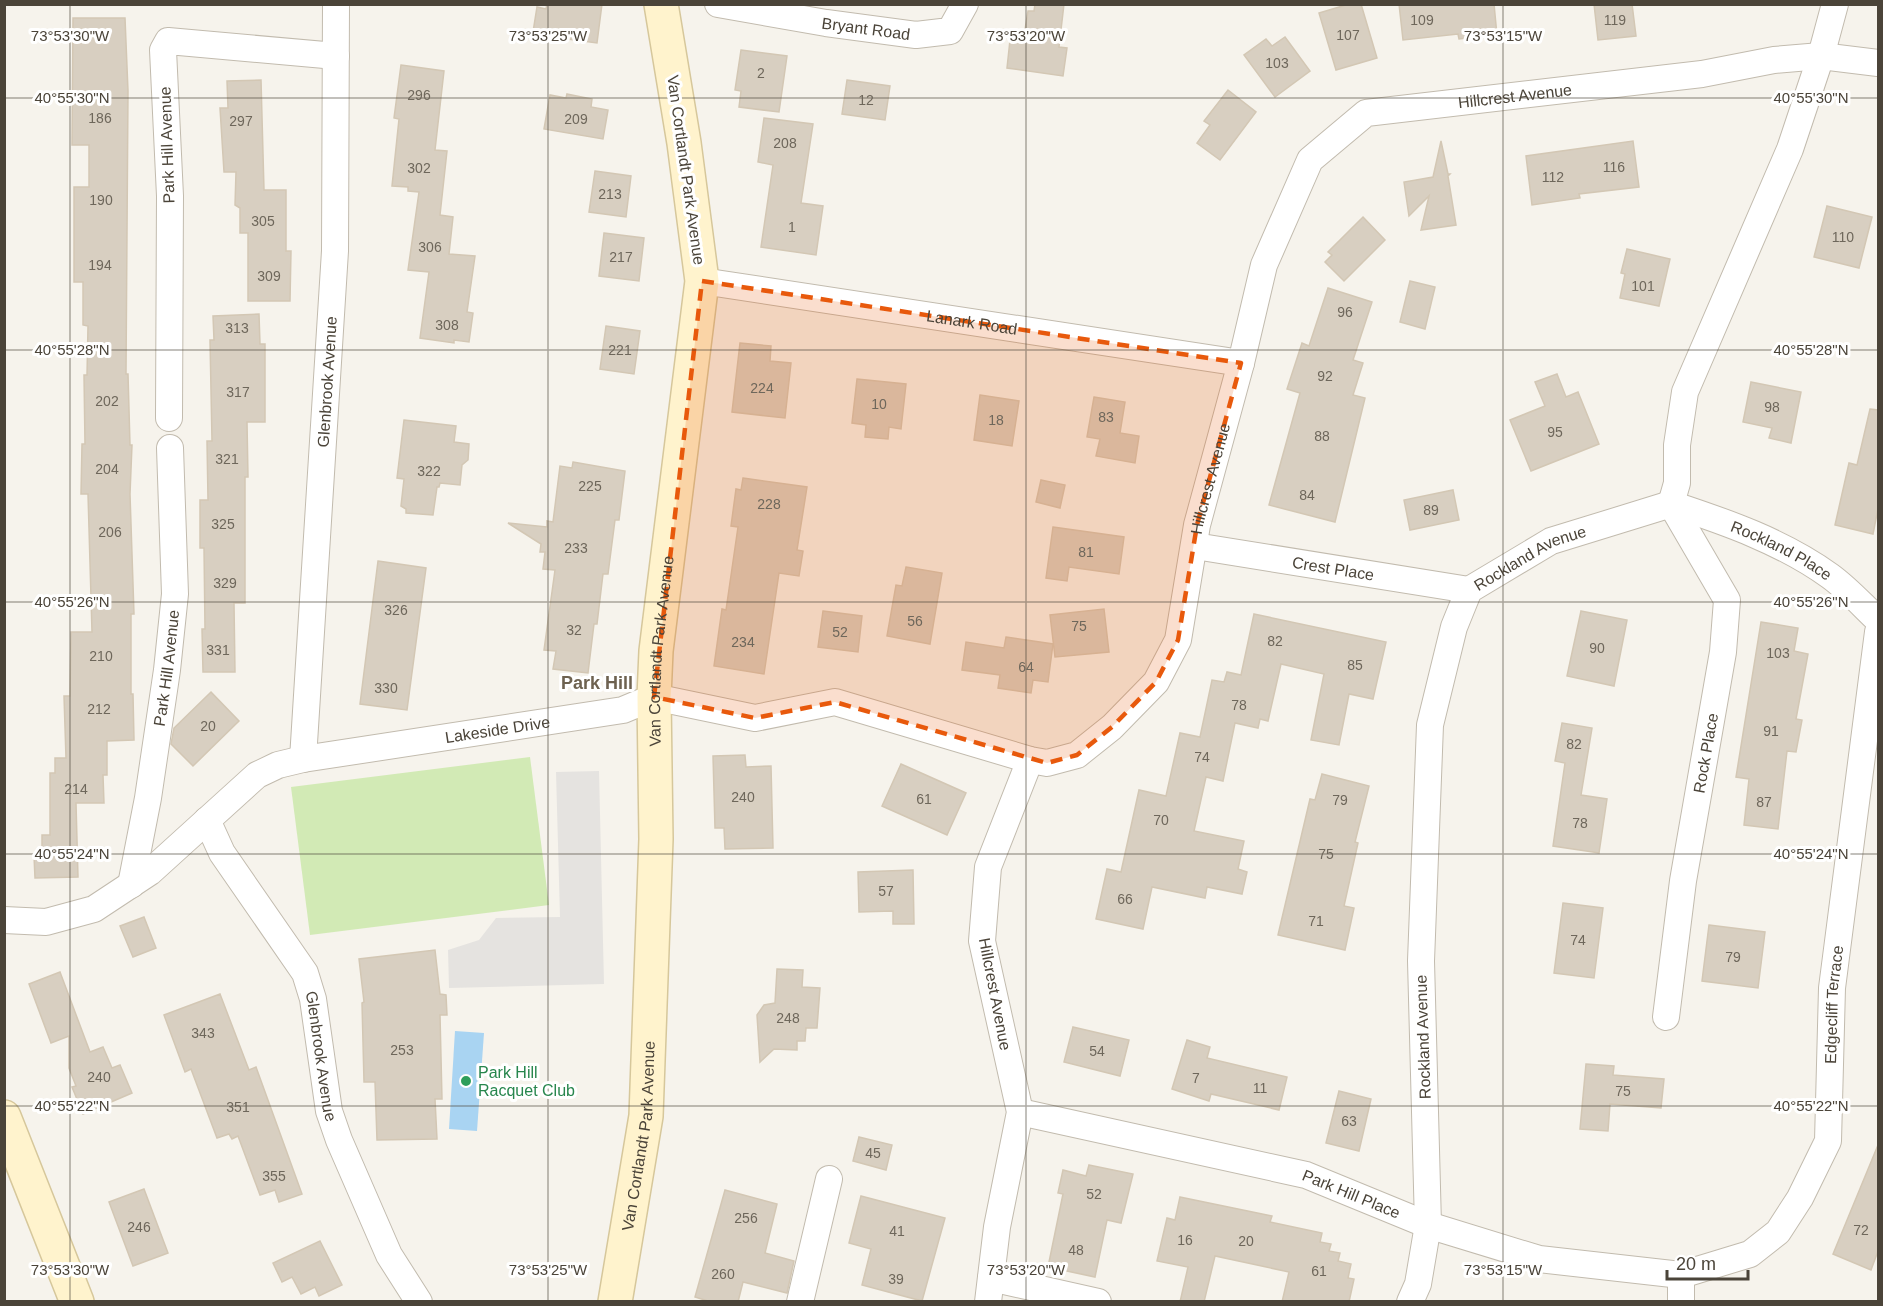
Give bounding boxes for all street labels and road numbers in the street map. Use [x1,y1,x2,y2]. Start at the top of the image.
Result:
street label: Bryant Road [821,14,911,43]
street label: Van Cortlandt Park Avenue [664,74,708,266]
street label: Hillcrest Avenue [1457,81,1573,111]
street label: Park Hill Avenue [156,86,178,204]
street label: Lanark Road [925,307,1018,337]
street label: Glenbrook Avenue [314,316,339,448]
street label: Hillcrest Avenue [1187,421,1233,535]
street label: Rockland Place [1729,517,1835,583]
street label: Rockland Avenue [1471,522,1588,594]
street label: Crest Place [1291,553,1376,583]
street label: Van Cortlandt Park Avenue [645,555,676,747]
street label: Park Hill Avenue [150,609,182,727]
street label: Rock Place [1690,712,1721,794]
street label: Lakeside Drive [444,713,551,746]
street label: Hillcrest Avenue [976,936,1014,1052]
street label: Edgecliff Terrace [1822,944,1846,1064]
street label: Rockland Avenue [1412,975,1434,1099]
street label: Glenbrook Avenue [302,989,340,1124]
street label: Van Cortlandt Park Avenue [618,1040,657,1232]
street label: Park Hill Place [1300,1166,1403,1221]

